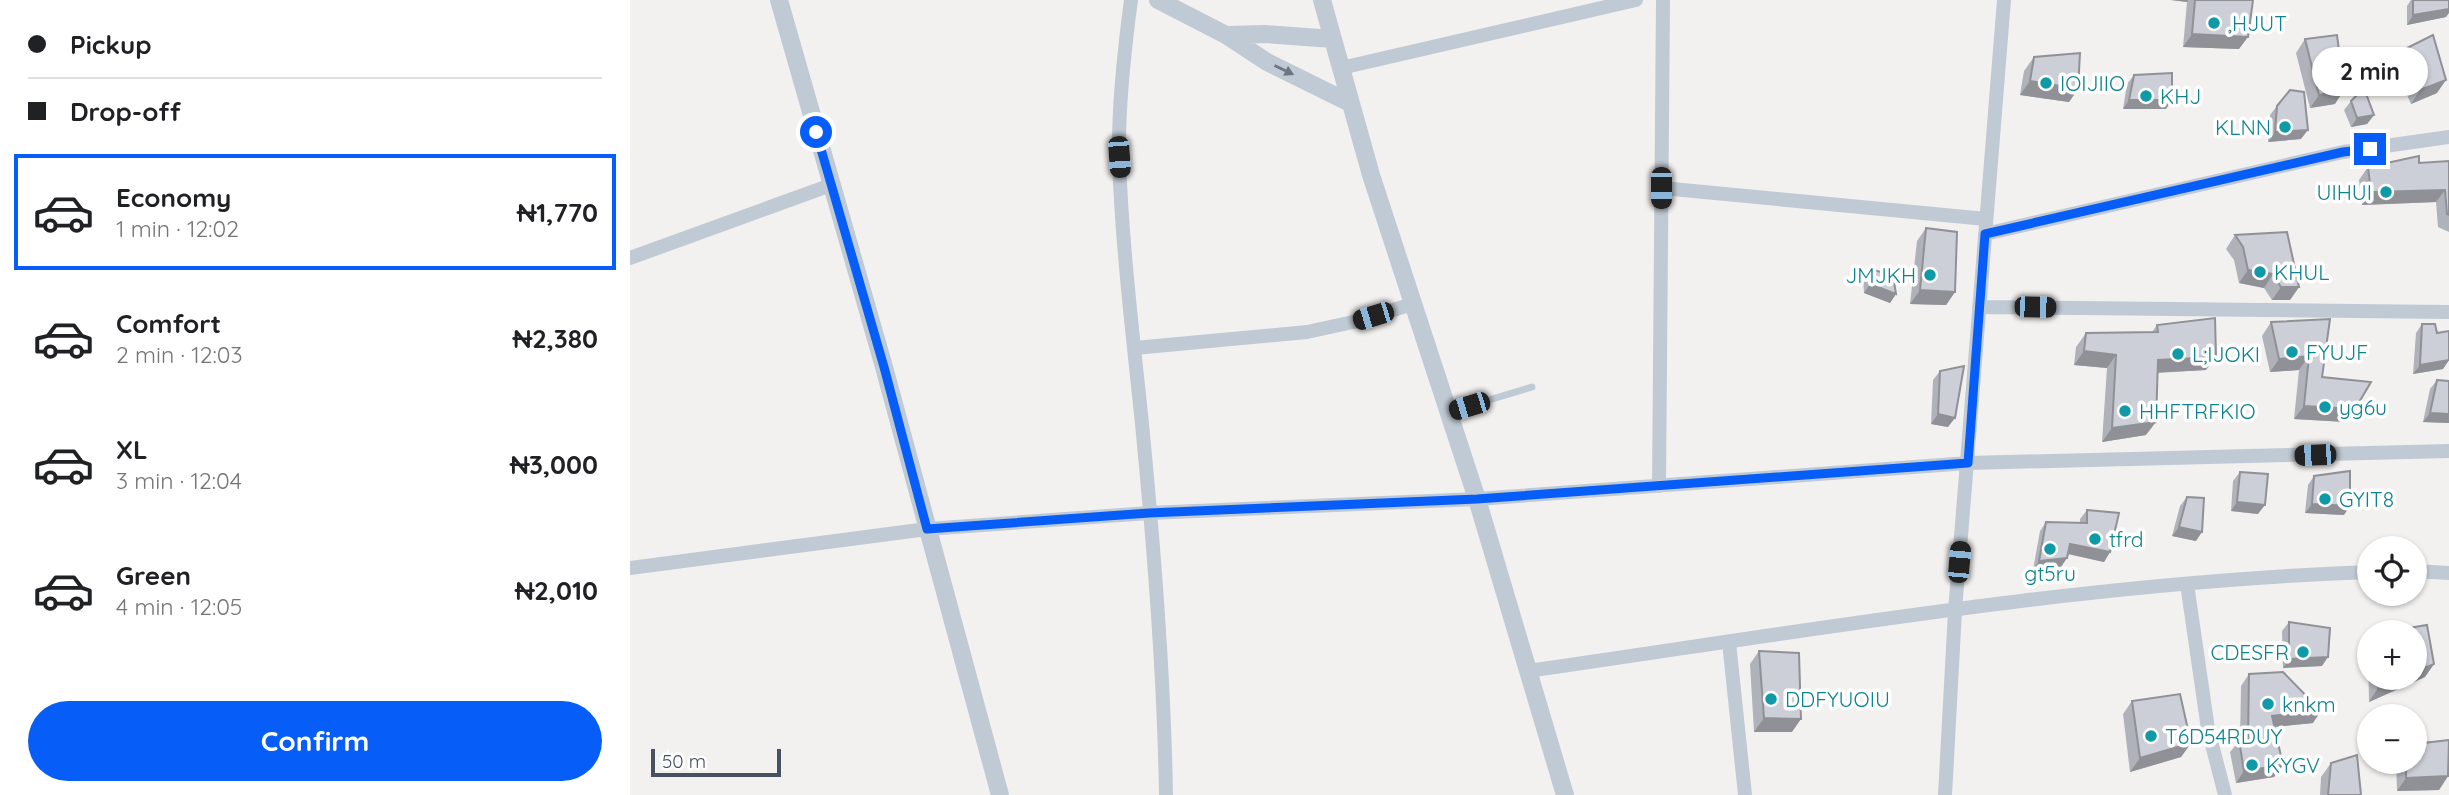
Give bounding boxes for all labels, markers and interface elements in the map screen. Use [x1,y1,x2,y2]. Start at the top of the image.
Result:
place label: ,HJUT [2228,10,2287,36]
marker: ,HJUT [2206,15,2222,31]
text: Pickup [70,28,152,61]
callout: 2 min [2312,47,2428,96]
text: 2 min [2340,57,2400,86]
one-way arrow [1274,65,1294,76]
place label: IOIJIIO [2060,70,2125,96]
marker: IOIJIIO [2038,75,2054,91]
place label: KHJ [2160,83,2201,109]
marker: KHJ [2138,88,2154,104]
text: Drop-off [70,95,181,128]
place label: KLNN [2215,114,2271,140]
route start [800,116,832,148]
marker: KLNN [2277,119,2293,135]
route end [2354,133,2386,165]
car [1108,135,1131,179]
car [1651,167,1672,209]
place label: UIHUI [2316,179,2372,205]
icon: car [32,181,95,244]
text: Economy [116,181,231,214]
marker: UIHUI [2378,184,2394,200]
text: ₦1,770 [517,196,598,229]
text: 1 min · 12:02 [116,214,239,243]
place label: KHUL [2274,259,2329,285]
place label: JMJKH [1845,262,1916,288]
marker: KHUL [2252,264,2268,280]
marker: JMJKH [1922,267,1938,283]
car [2014,296,2057,318]
car [1350,300,1397,332]
icon: car [32,307,95,370]
text: Comfort [116,307,221,340]
text: ₦2,380 [513,322,598,355]
place label: FYUJF [2306,339,2368,365]
text: 2 min · 12:03 [116,340,243,369]
place label: L;IJOKI [2192,341,2260,367]
marker: FYUJF [2284,344,2300,360]
marker: L;IJOKI [2170,346,2186,362]
car [1446,390,1493,422]
place label: yg6u [2339,394,2387,420]
place label: HHFTRFKIO [2139,398,2256,424]
marker: yg6u [2317,399,2333,415]
marker: HHFTRFKIO [2117,403,2133,419]
icon: car [32,433,95,496]
text: XL [116,433,148,466]
car [2294,444,2337,466]
text: ₦3,000 [510,448,598,481]
text: 3 min · 12:04 [116,466,242,495]
place label: GYIT8 [2339,486,2394,512]
marker: GYIT8 [2317,491,2333,507]
place label: tfrd [2109,526,2144,552]
marker: tfrd [2087,531,2103,547]
map controls [2357,536,2427,774]
button: locate [2357,536,2427,606]
car [1947,540,1972,584]
marker: gt5ru [2042,541,2058,557]
icon: car [32,559,95,622]
text: Green [116,559,191,592]
place label: gt5ru [2024,560,2076,586]
text: ₦2,010 [515,574,598,607]
text: 4 min · 12:05 [116,592,242,621]
button: + [2357,620,2427,690]
place label: CDESFR [2211,639,2289,665]
marker: CDESFR [2295,644,2311,660]
place label: DDFYUOIU [1785,686,1890,712]
marker: DDFYUOIU [1763,691,1779,707]
place label: knkm [2282,691,2336,717]
marker: knkm [2260,696,2276,712]
button: Confirm [28,701,602,781]
button: − [2357,704,2427,774]
place label: T6D54RDUY [2165,723,2283,749]
marker: T6D54RDUY [2143,728,2159,744]
scale bar [651,746,780,778]
text: 50 m [662,749,706,773]
place label: KYGV [2266,752,2320,778]
marker: KYGV [2244,757,2260,773]

